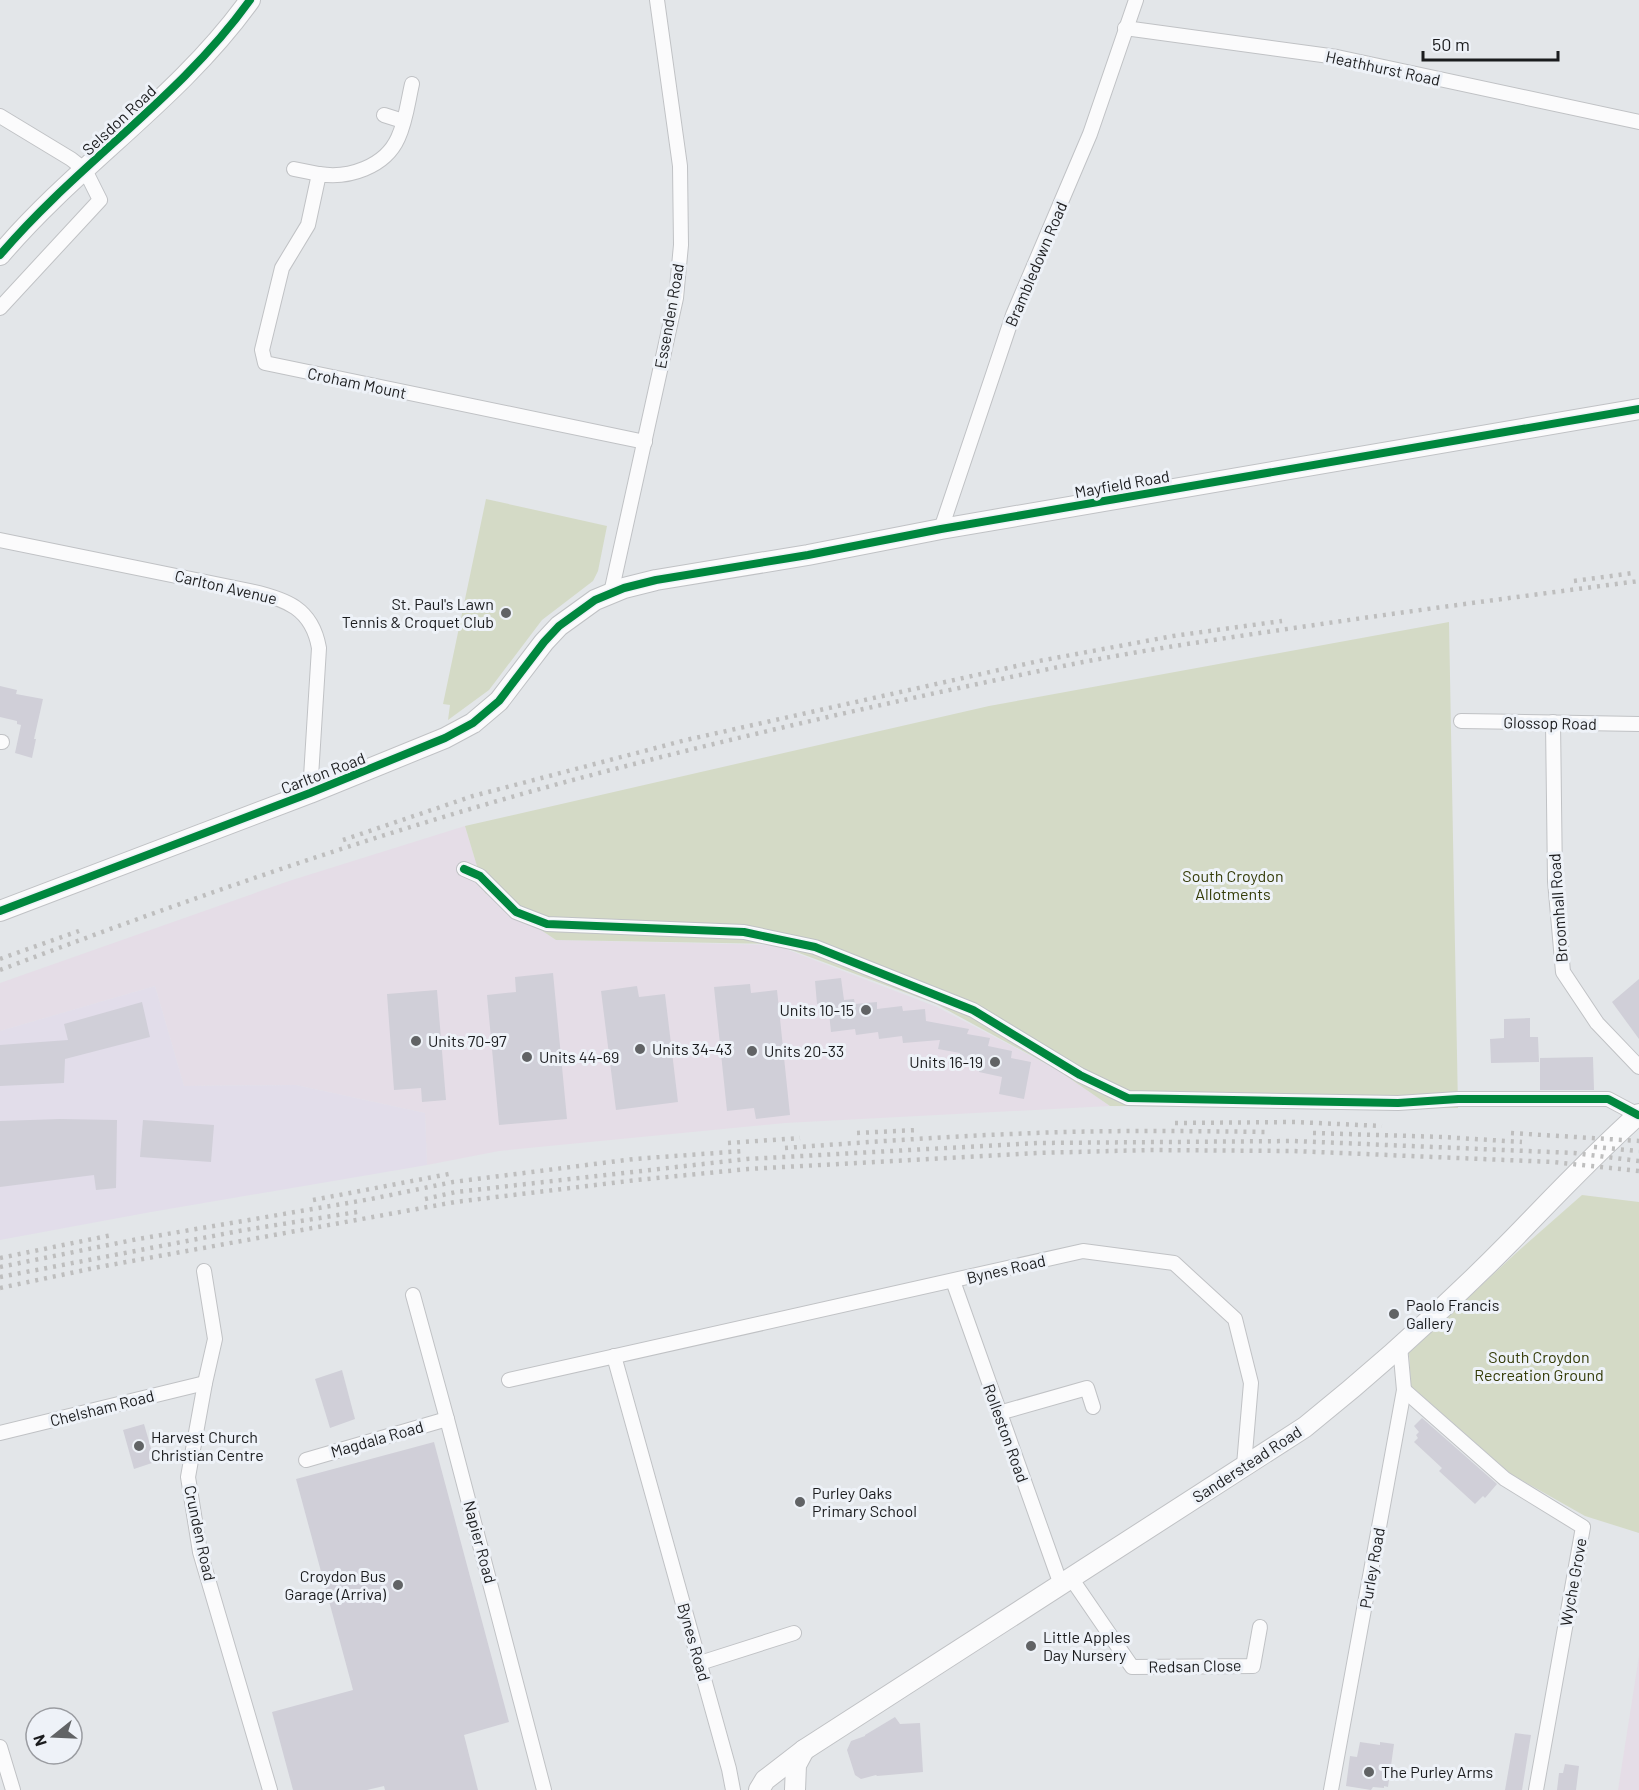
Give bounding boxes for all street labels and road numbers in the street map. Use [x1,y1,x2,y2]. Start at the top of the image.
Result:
street label: Heathhurst Road [1324,46,1442,89]
street label: Selsdon Road [78,81,159,159]
street label: Brambledown Road [1001,198,1070,329]
street label: Essenden Road [650,262,687,370]
street label: Croham Mount [306,363,408,402]
street label: Mayfield Road [1073,466,1171,501]
street label: Carlton Avenue [173,566,279,607]
street label: Glossop Road [1503,712,1597,733]
street label: Carlton Road [278,748,368,797]
street label: Broomhall Road [1544,853,1571,963]
street label: Bynes Road [965,1250,1047,1287]
street label: Rolleston Road [980,1381,1033,1485]
street label: Chelsham Road [48,1385,156,1430]
street label: Magdala Road [328,1416,425,1461]
street label: Sanderstead Road [1189,1421,1305,1506]
street label: Crunden Road [181,1483,220,1582]
street label: Napier Road [460,1498,501,1585]
street label: Purley Road [1355,1526,1388,1610]
street label: Wyche Grove [1555,1536,1590,1628]
street label: Bynes Road [674,1601,715,1683]
street label: Redsan Close [1148,1655,1242,1676]

